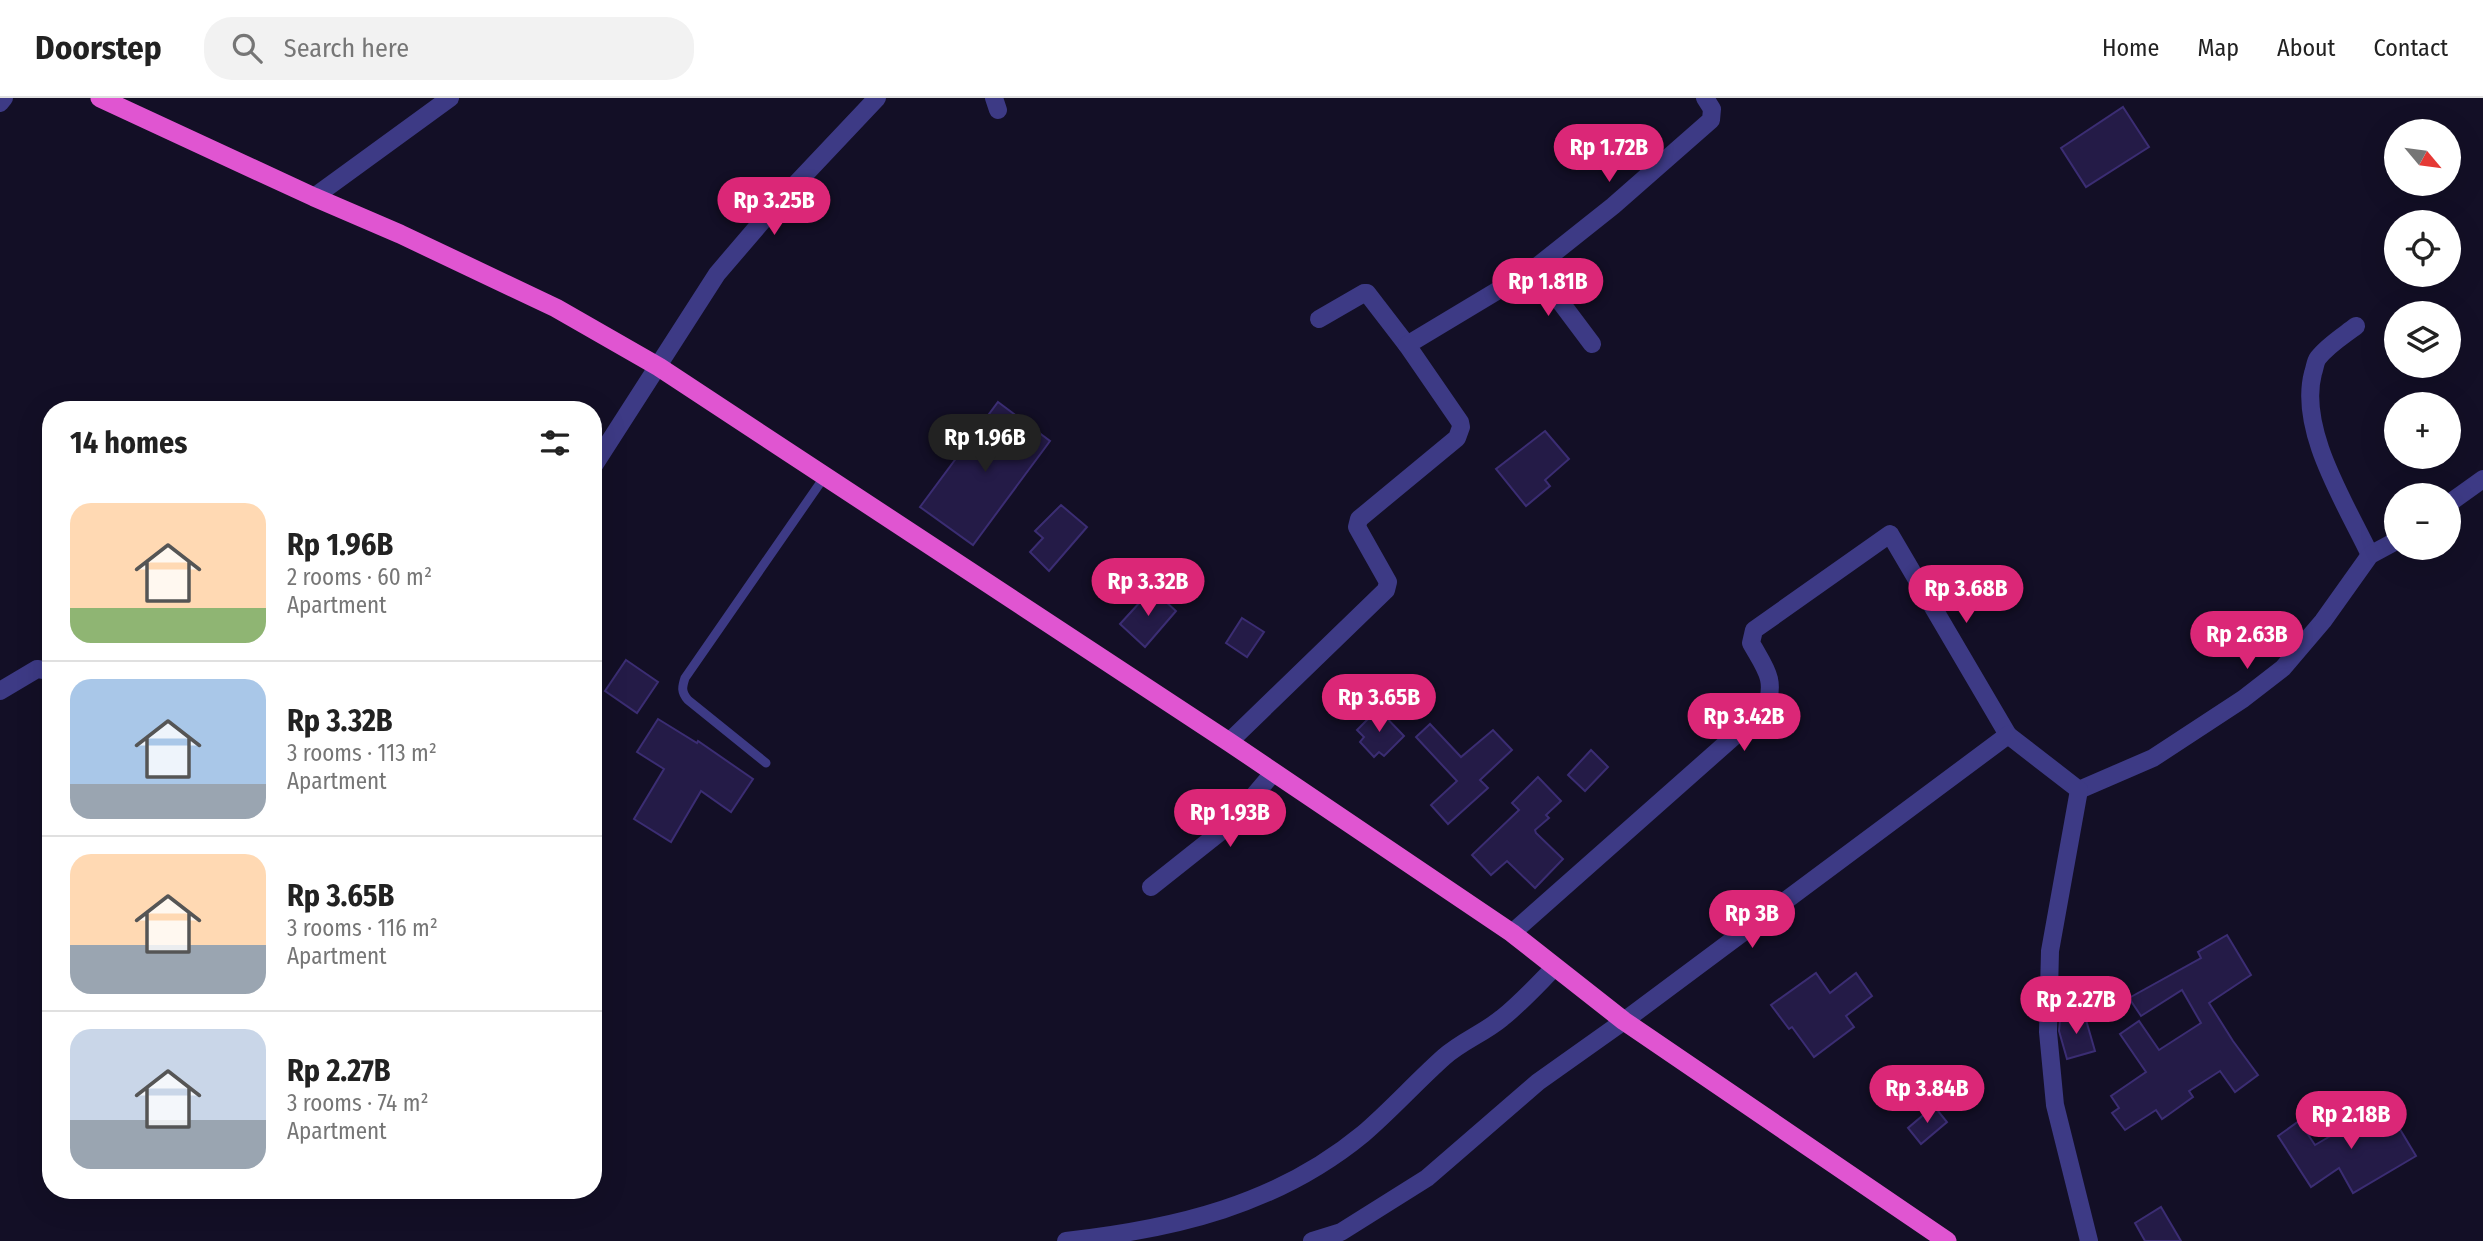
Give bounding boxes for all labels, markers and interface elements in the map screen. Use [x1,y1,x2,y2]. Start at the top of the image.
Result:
search box [204,17,694,80]
text: Doorstep [35,28,162,68]
icon: search [228,29,266,67]
text: Search here [284,33,409,64]
text: Home [2102,34,2159,62]
text: Map [2197,34,2239,62]
text: About [2277,34,2335,62]
text: Contact [2373,34,2448,62]
north arrow [2384,119,2460,196]
map controls [2384,119,2461,560]
pin: Rp 1.72B [1537,125,1681,184]
text: Rp 1.72B [1570,133,1648,161]
pin: Rp 3.25B [702,178,846,237]
text: Rp 3.25B [733,186,815,214]
button: locate [2384,210,2461,287]
pin: Rp 1.81B [1476,258,1620,318]
text: Rp 1.81B [1508,267,1588,295]
button: layers [2384,301,2461,378]
button: + [2384,392,2461,469]
pin: Rp 1.96B [913,414,1057,474]
text: Rp 1.96B [944,423,1026,451]
icon: filters [536,424,574,462]
text: 14 homes [70,425,187,461]
button: − [2384,483,2461,560]
text: Rp 1.96B [287,527,393,563]
icon: home [126,531,210,615]
pin: Rp 3.32B [1076,559,1220,618]
text: 2 rooms · 60 m² [287,563,432,591]
pin: Rp 3.68B [1894,566,2038,625]
text: Rp 3.32B [1108,567,1188,595]
text: Rp 3.68B [1924,574,2008,602]
text: Apartment [287,591,387,619]
pin: Rp 2.63B [2175,612,2319,671]
text: Rp 2.63B [2206,620,2288,648]
pin: Rp 3.65B [1307,674,1451,734]
text: Rp 3.65B [1338,683,1420,711]
pin: Rp 3.42B [1672,694,1816,753]
text: Rp 3.42B [1704,702,1784,730]
text: Rp 3.32B [287,703,393,739]
icon: home [126,707,210,791]
text: 3 rooms · 113 m² [287,739,437,767]
text: Apartment [287,767,387,795]
pin: Rp 1.93B [1158,790,1302,849]
text: Rp 1.93B [1190,798,1270,826]
text: Rp 3.65B [287,878,394,914]
icon: home [126,882,210,966]
pin: Rp 3B [1703,890,1801,950]
text: Rp 3B [1725,899,1779,927]
text: 3 rooms · 116 m² [287,914,438,942]
text: Apartment [287,942,387,970]
pin: Rp 2.27B [2004,976,2148,1036]
text: Rp 2.27B [2036,985,2116,1013]
text: Rp 2.27B [287,1053,390,1089]
icon: home [126,1057,210,1141]
pin: Rp 3.84B [1855,1066,1999,1125]
text: Rp 3.84B [1885,1074,1969,1102]
text: 3 rooms · 74 m² [287,1089,429,1117]
pin: Rp 2.18B [2279,1091,2423,1151]
text: Rp 2.18B [2312,1100,2390,1128]
text: Apartment [287,1117,387,1145]

